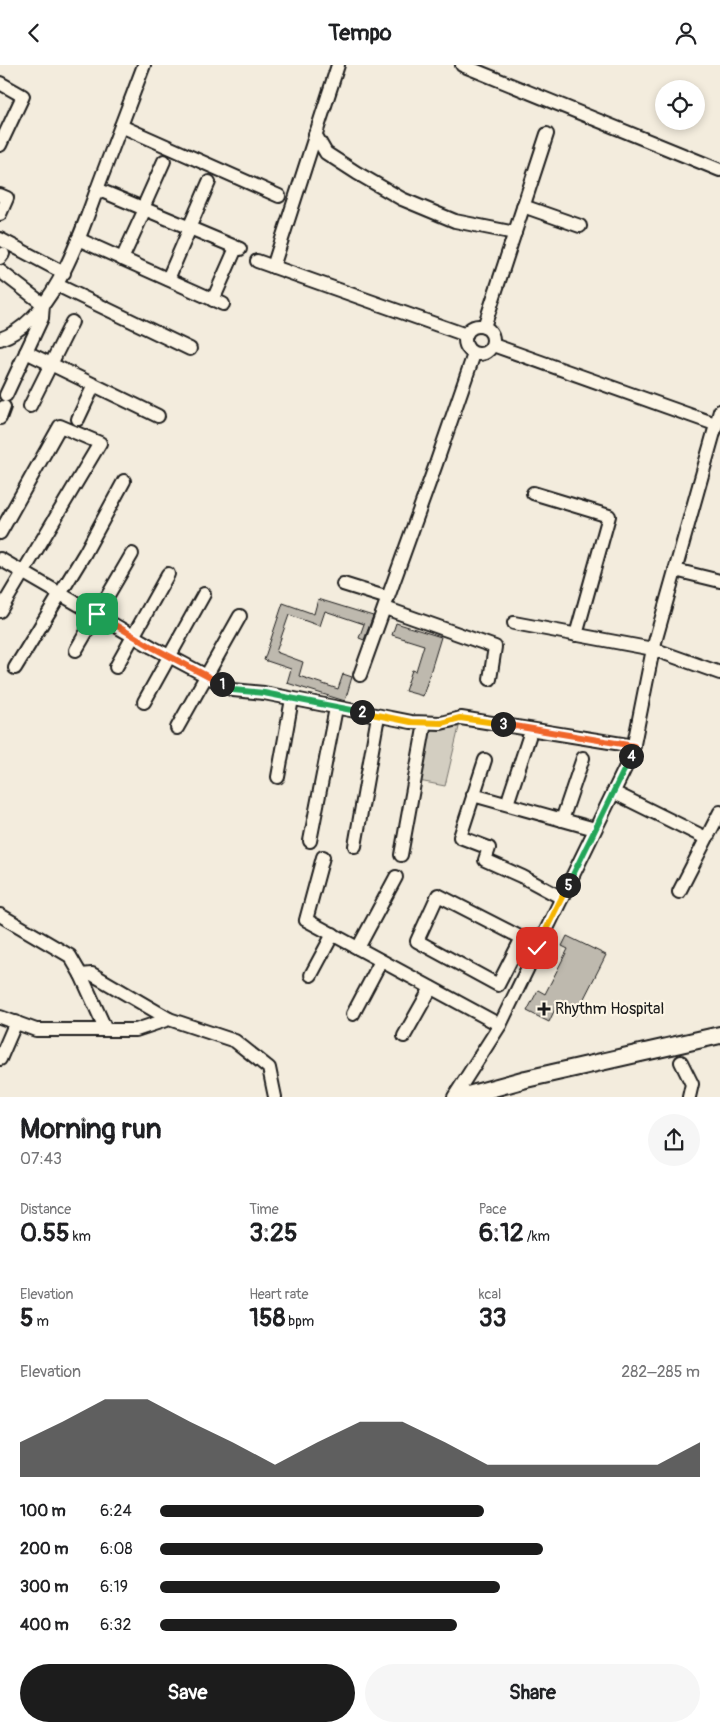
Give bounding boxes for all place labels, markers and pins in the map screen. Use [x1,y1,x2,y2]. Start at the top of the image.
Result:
pin [76,593,118,635]
pin: 1 [210,671,234,697]
pin: 2 [350,699,374,725]
pin: 3 [490,711,516,737]
pin: 4 [618,743,644,769]
pin: 5 [556,873,580,897]
pin [516,927,558,969]
place label: Rhythm Hospital [555,999,664,1019]
marker: Rhythm Hospital [537,1002,551,1016]

